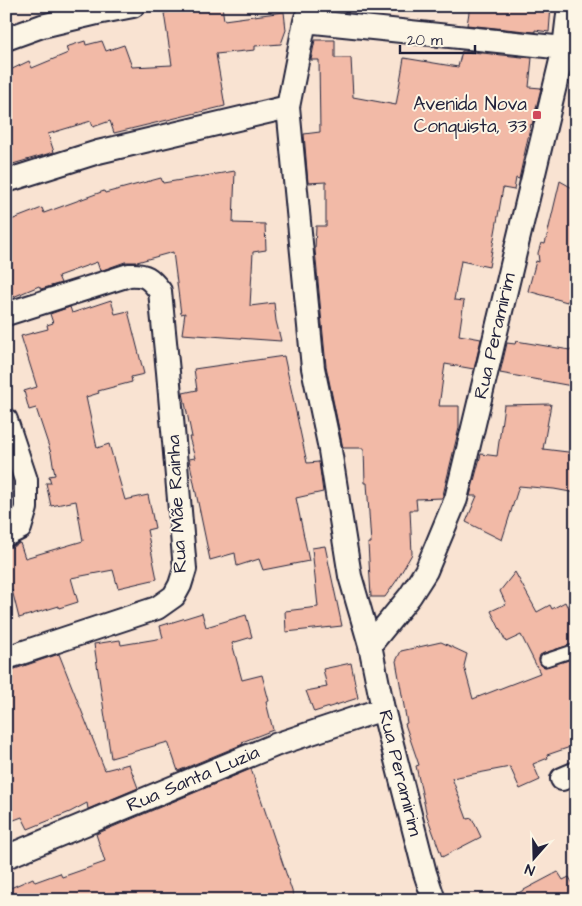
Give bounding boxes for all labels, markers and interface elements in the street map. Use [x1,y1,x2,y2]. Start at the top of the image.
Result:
scale bar [400,22,474,54]
text: 20 m [407,30,443,51]
place label: Avenida Nova Conquista, 33 [413,91,527,140]
marker: Avenida Nova Conquista, 33 [531,109,543,121]
street label: Rua Peramirim [467,270,523,402]
street label: Rua Mãe Rainha [160,434,194,574]
street label: Rua Peramirim [371,707,429,839]
street label: Rua Santa Luzia [123,739,264,819]
north arrow [510,834,560,884]
text: N [522,858,537,880]

